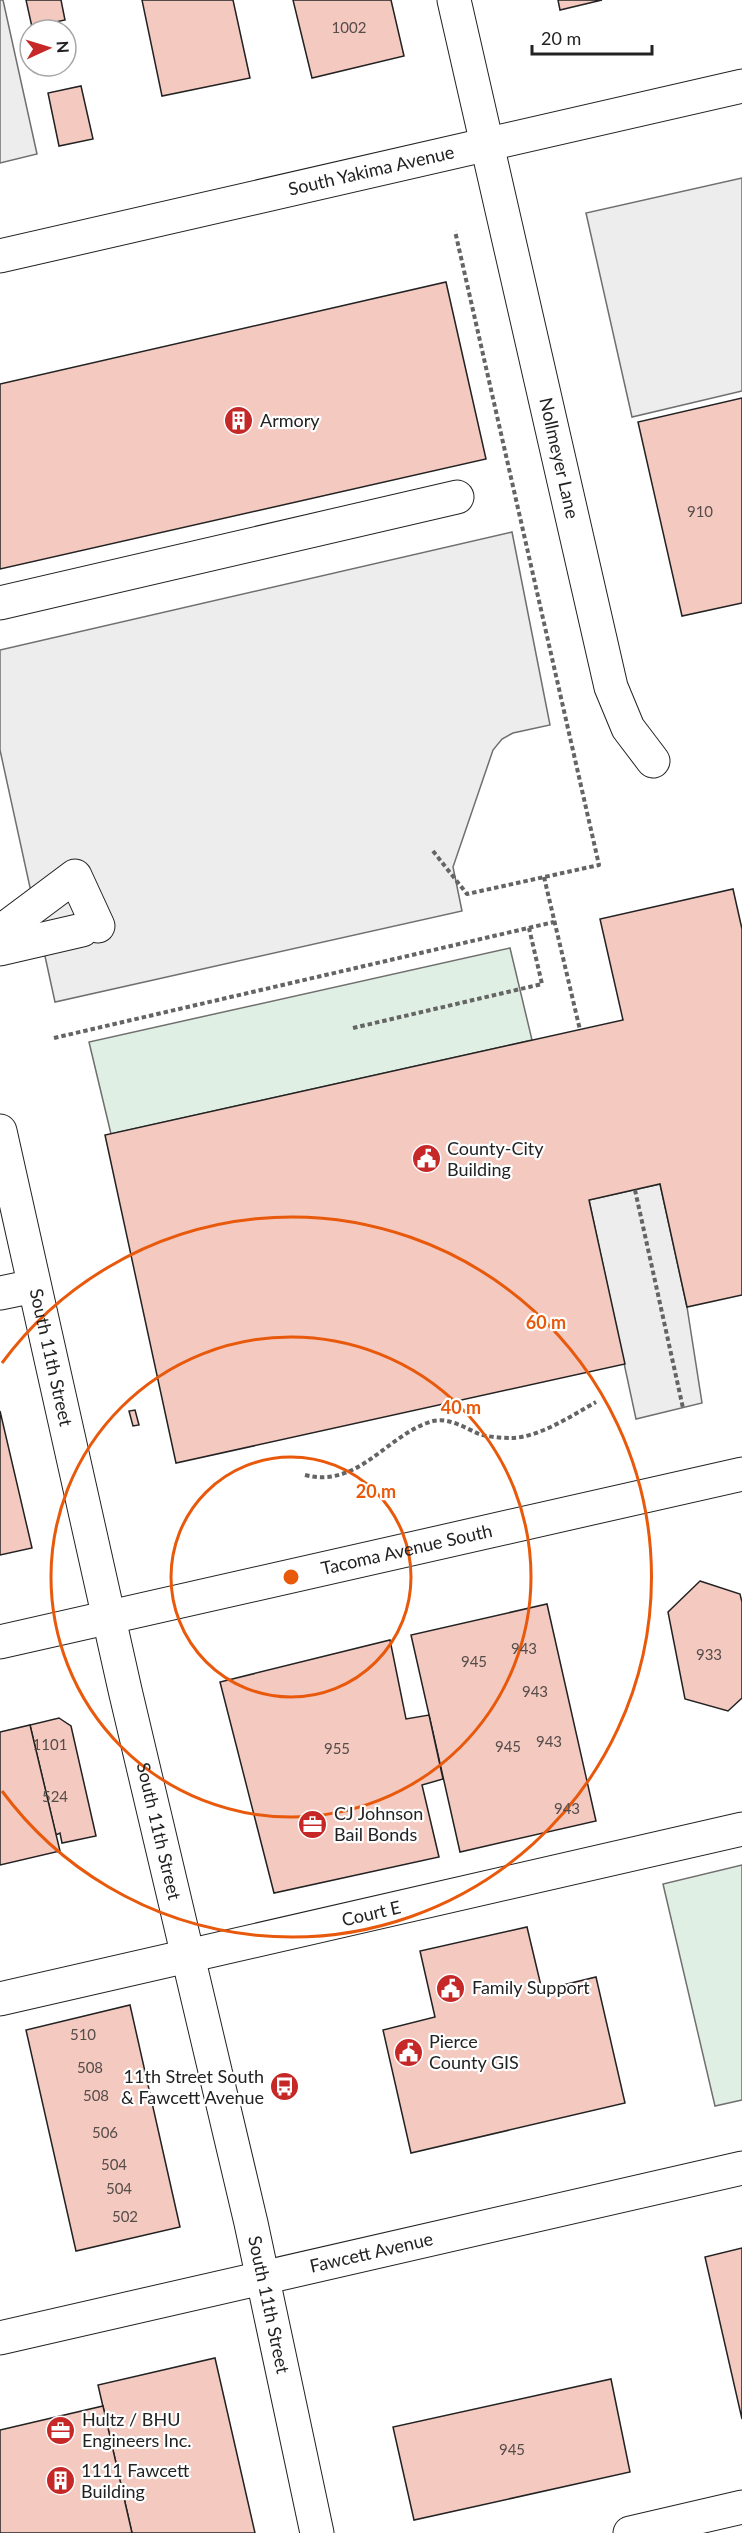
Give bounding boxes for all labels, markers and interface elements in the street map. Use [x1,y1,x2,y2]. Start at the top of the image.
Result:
north arrow [18,18,78,78]
house number: 1002 [332,18,366,36]
scale bar [532,18,652,56]
text: 20 m [541,27,581,49]
text: N [54,40,73,54]
street label: South Yakima Avenue [286,140,456,200]
street label: Nollmeyer Lane [535,395,584,521]
building icon: Armory [223,405,255,437]
place label: Armory [260,409,320,431]
house number: 910 [687,502,713,520]
place label: County-City Building [447,1137,544,1180]
public building icon: County-City Building [410,1143,442,1175]
street label: South 11th Street [26,1286,78,1429]
text: 60 m [526,1311,566,1333]
text: 40 m [441,1396,481,1418]
text: 20 m [356,1480,396,1502]
street label: Tacoma Avenue South [319,1519,494,1579]
centre of rings [281,1567,301,1587]
house number: 943 [511,1639,537,1657]
house number: 933 [696,1645,722,1663]
house number: 945 [461,1652,487,1670]
house number: 943 [522,1682,548,1700]
house number: 943 [536,1732,562,1750]
house number: 1101 [33,1735,67,1753]
house number: 945 [495,1737,521,1755]
house number: 955 [324,1739,350,1757]
street label: South 11th Street [133,1760,186,1903]
house number: 524 [42,1787,68,1805]
house number: 943 [554,1799,580,1817]
place label: CJ Johnson Bail Bonds [334,1802,423,1845]
office icon: CJ Johnson Bail Bonds [297,1808,329,1840]
street label: Court E [339,1895,403,1930]
public building icon: Family Support [435,1972,467,2004]
place label: Family Support [472,1976,590,1998]
house number: 510 [70,2025,96,2043]
place label: Pierce County GIS [429,2030,519,2073]
public building icon: Pierce County GIS [392,2036,424,2068]
house number: 508 [77,2058,103,2076]
place label: 11th Street South & Fawcett Avenue [121,2065,264,2108]
bus stop icon: 11th Street South & Fawcett Avenue [269,2071,301,2103]
house number: 508 [83,2086,109,2104]
house number: 506 [92,2123,118,2141]
house number: 504 [101,2155,127,2173]
house number: 504 [106,2179,132,2197]
house number: 502 [112,2207,138,2225]
street label: Fawcett Avenue [307,2227,435,2277]
street label: South 11th Street [244,2233,295,2376]
place label: Hultz / BHU Engineers Inc. [82,2408,192,2451]
office icon: Hultz / BHU Engineers Inc. [45,2414,77,2446]
house number: 945 [499,2440,525,2458]
place label: 1111 Fawcett Building [81,2459,190,2502]
building icon: 1111 Fawcett Building [44,2465,76,2497]

